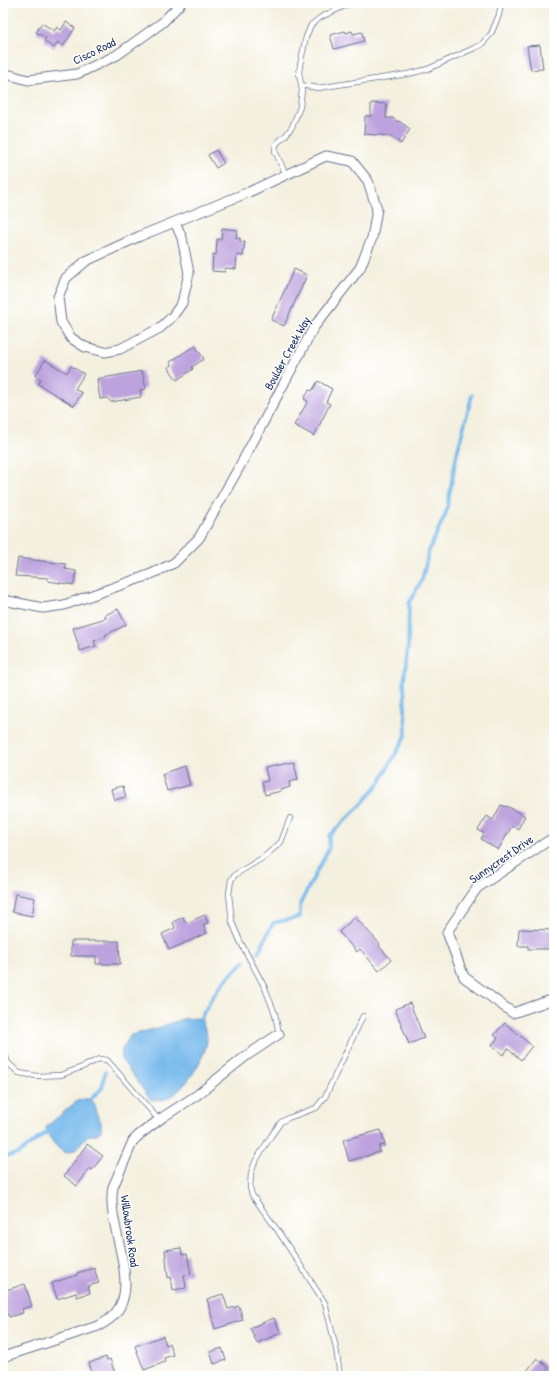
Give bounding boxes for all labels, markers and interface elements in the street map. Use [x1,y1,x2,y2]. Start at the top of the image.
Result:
street label: Cisco Road [70,33,119,69]
street label: Boulder Creek Way [260,313,314,393]
street label: Sunnycrest Drive [466,831,537,887]
street label: Willowbrook Road [117,1194,143,1268]

